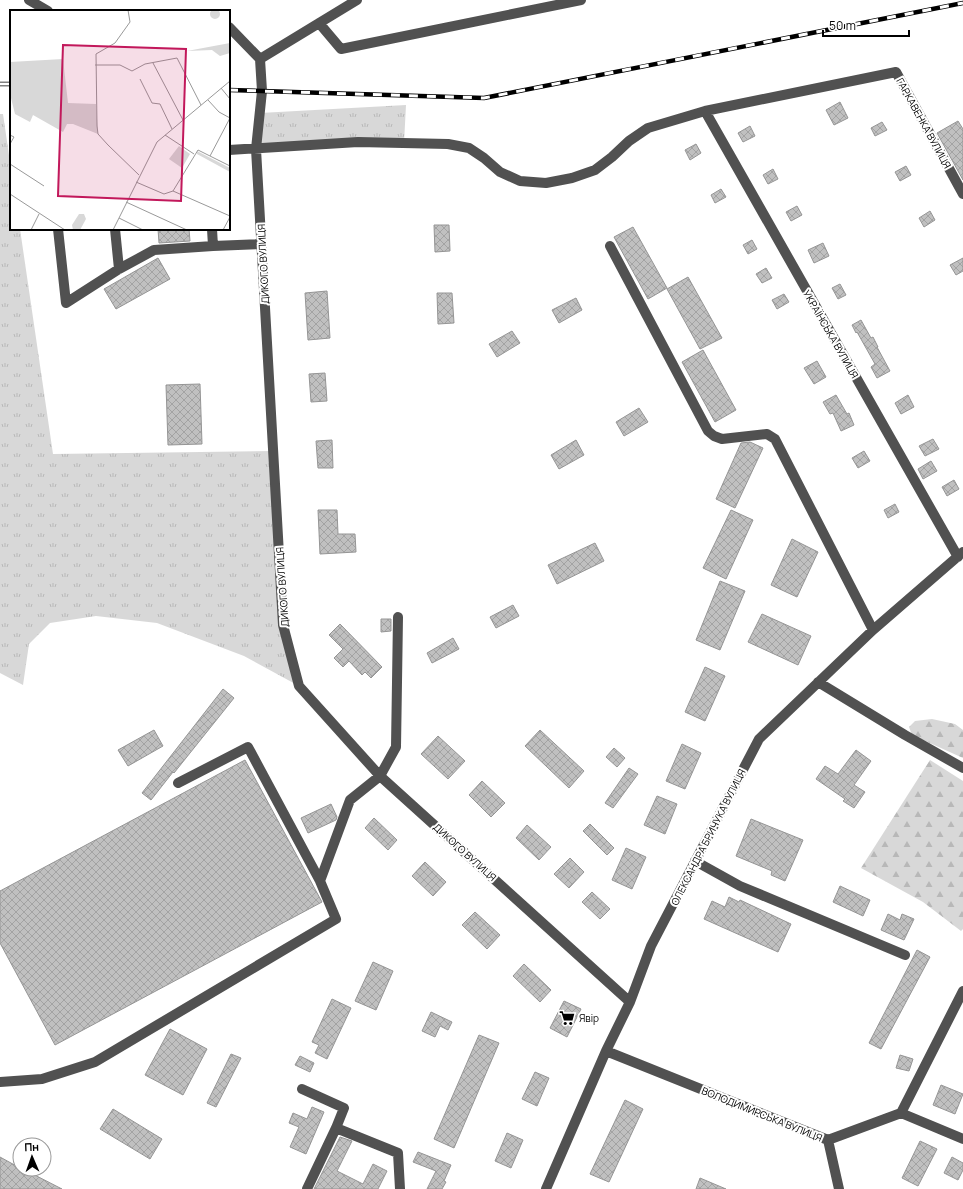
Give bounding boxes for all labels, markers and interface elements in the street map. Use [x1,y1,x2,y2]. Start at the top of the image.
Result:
inset map [10,10,230,230]
scale bar [823,12,909,38]
text: 50 m [829,17,856,34]
street label: ГАРКАВЕНКА ВУЛИЦЯ [893,75,955,171]
street label: ДИКОГО ВУЛИЦЯ [254,224,272,304]
street label: УКРАЇНСЬКА ВУЛИЦЯ [800,287,862,381]
street label: ДИКОГО ВУЛИЦЯ [272,546,292,628]
street label: ОЛЕКСАНДРА БРИЧУКА ВУЛИЦЯ [667,766,749,908]
street label: ДИКОГО ВУЛИЦЯ [430,820,500,884]
supermarket icon: Явiр [558,1009,576,1027]
place label: Явiр [579,1011,599,1025]
street label: ВОЛОДИМИРСЬКА ВУЛИЦЯ [700,1083,824,1145]
north arrow [12,1137,52,1177]
text: Пн [24,1139,39,1154]

